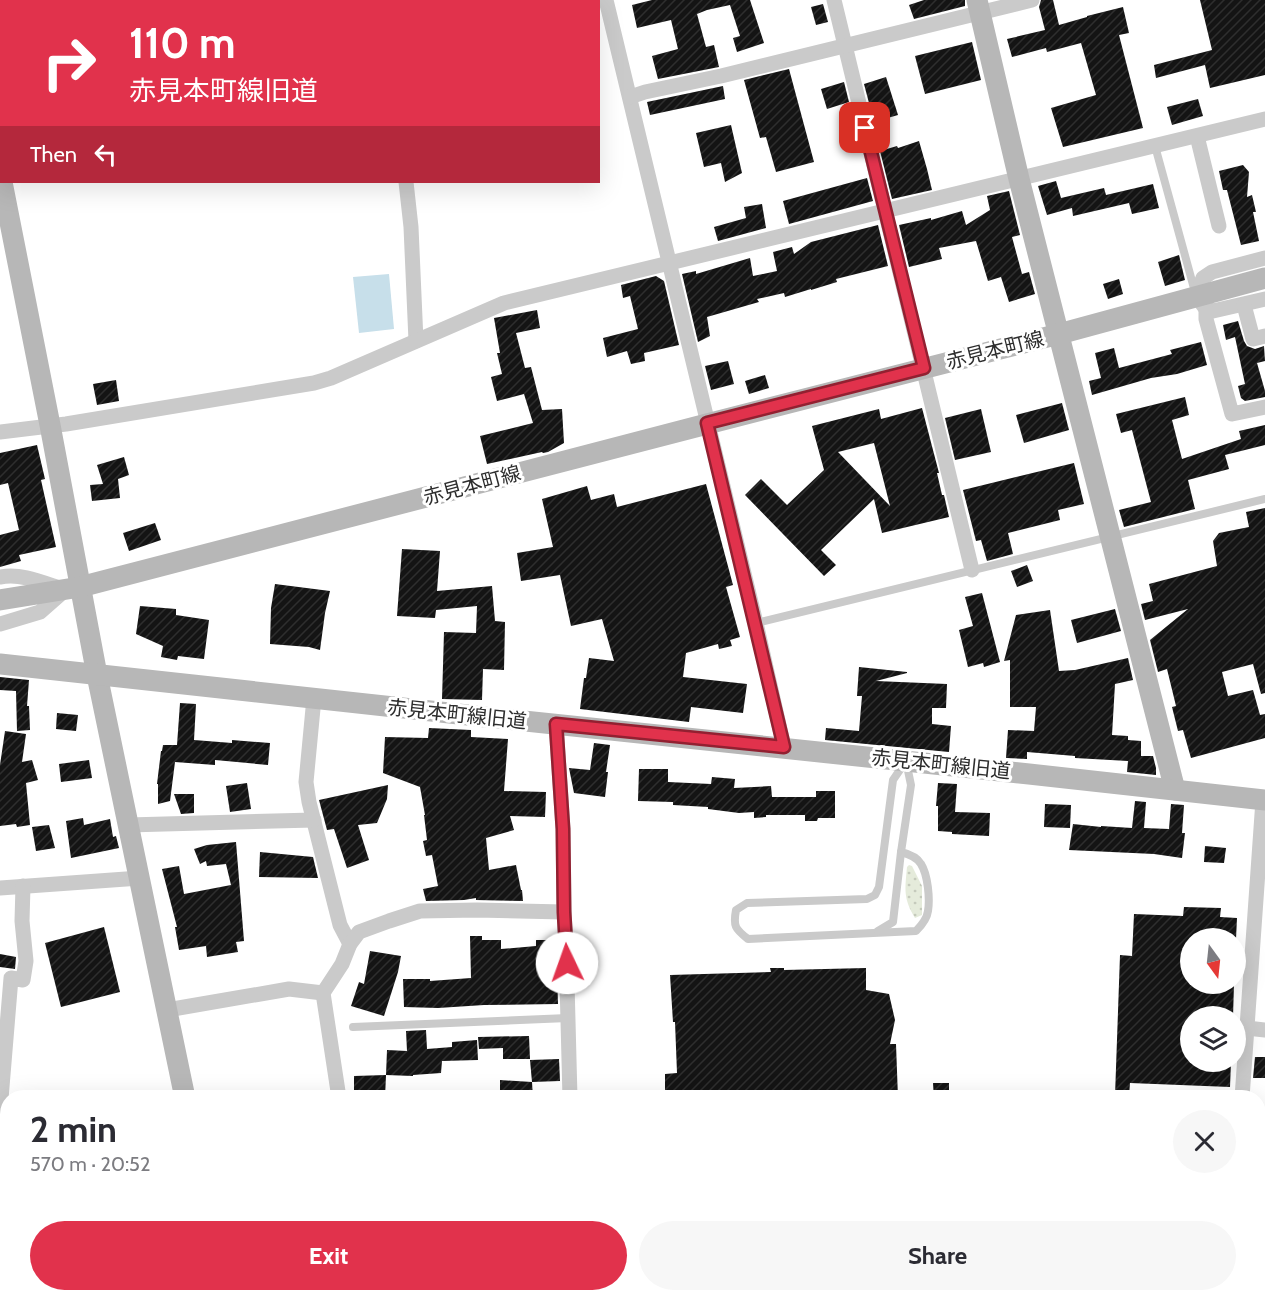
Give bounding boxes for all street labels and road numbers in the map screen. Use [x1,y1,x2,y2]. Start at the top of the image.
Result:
street label: 赤見本町線 [944,326,1046,374]
street label: 赤見本町線 [421,460,523,510]
street label: 赤見本町線旧道 [386,695,528,733]
street label: 赤見本町線旧道 [870,745,1012,783]

